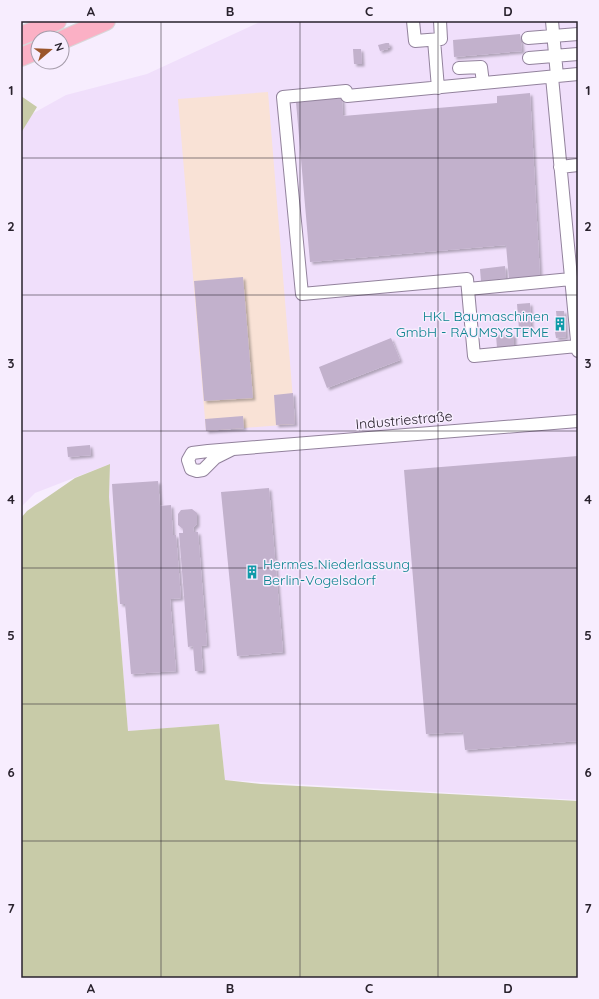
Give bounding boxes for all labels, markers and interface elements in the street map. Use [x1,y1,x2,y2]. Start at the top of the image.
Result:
text: A [87,3,96,19]
text: B [226,3,234,19]
text: C [365,3,373,19]
text: D [503,3,513,19]
north arrow [30,30,70,70]
text: N [52,41,67,53]
text: 1 [8,82,14,98]
text: 1 [585,82,591,98]
text: 2 [7,218,15,234]
text: 2 [584,218,592,234]
place label: HKL Baumaschinen GmbH - RAUMSYSTEME [396,307,549,341]
building icon: HKL Baumaschinen GmbH - RAUMSYSTEME [552,316,568,332]
text: 3 [8,355,15,371]
text: 3 [585,355,592,371]
street label: Industriestraße [355,407,453,433]
text: 4 [7,491,15,507]
text: 4 [584,491,592,507]
place label: Hermes Niederlassung Berlin-Vogelsdorf [263,555,410,589]
building icon: Hermes Niederlassung Berlin-Vogelsdorf [244,564,260,580]
text: 5 [7,627,15,643]
text: 5 [584,627,592,643]
text: 6 [7,764,15,780]
text: 6 [584,764,592,780]
text: 7 [7,900,15,916]
text: 7 [584,900,592,916]
text: A [87,980,96,996]
text: B [226,980,234,996]
text: C [365,980,373,996]
text: D [503,980,513,996]

